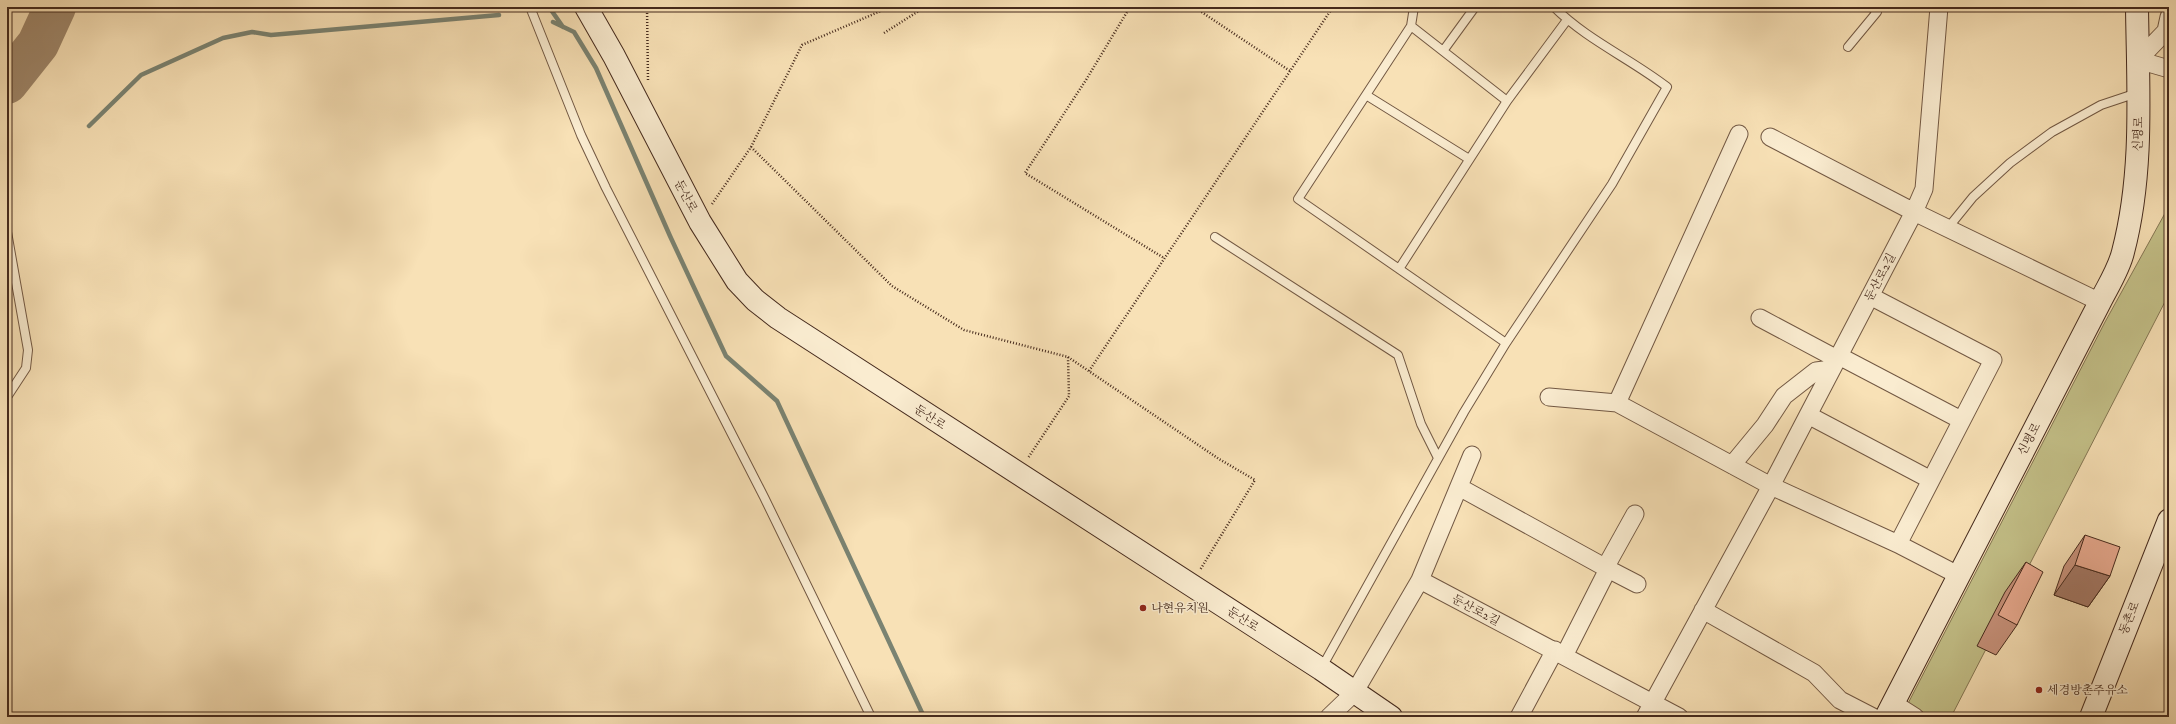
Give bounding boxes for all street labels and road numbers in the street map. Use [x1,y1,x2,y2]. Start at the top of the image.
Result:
street label: 신평로 [2130,116,2147,152]
street label: 둔산로 [671,177,701,215]
street label: 둔산로2길 [1862,251,1899,304]
street label: 둔산로 [911,402,949,433]
street label: 신평로 [2015,420,2044,458]
street label: 둔산로2길 [1449,592,1502,629]
street label: 동촌로 [2116,599,2143,637]
street label: 둔산로 [1224,604,1262,635]

